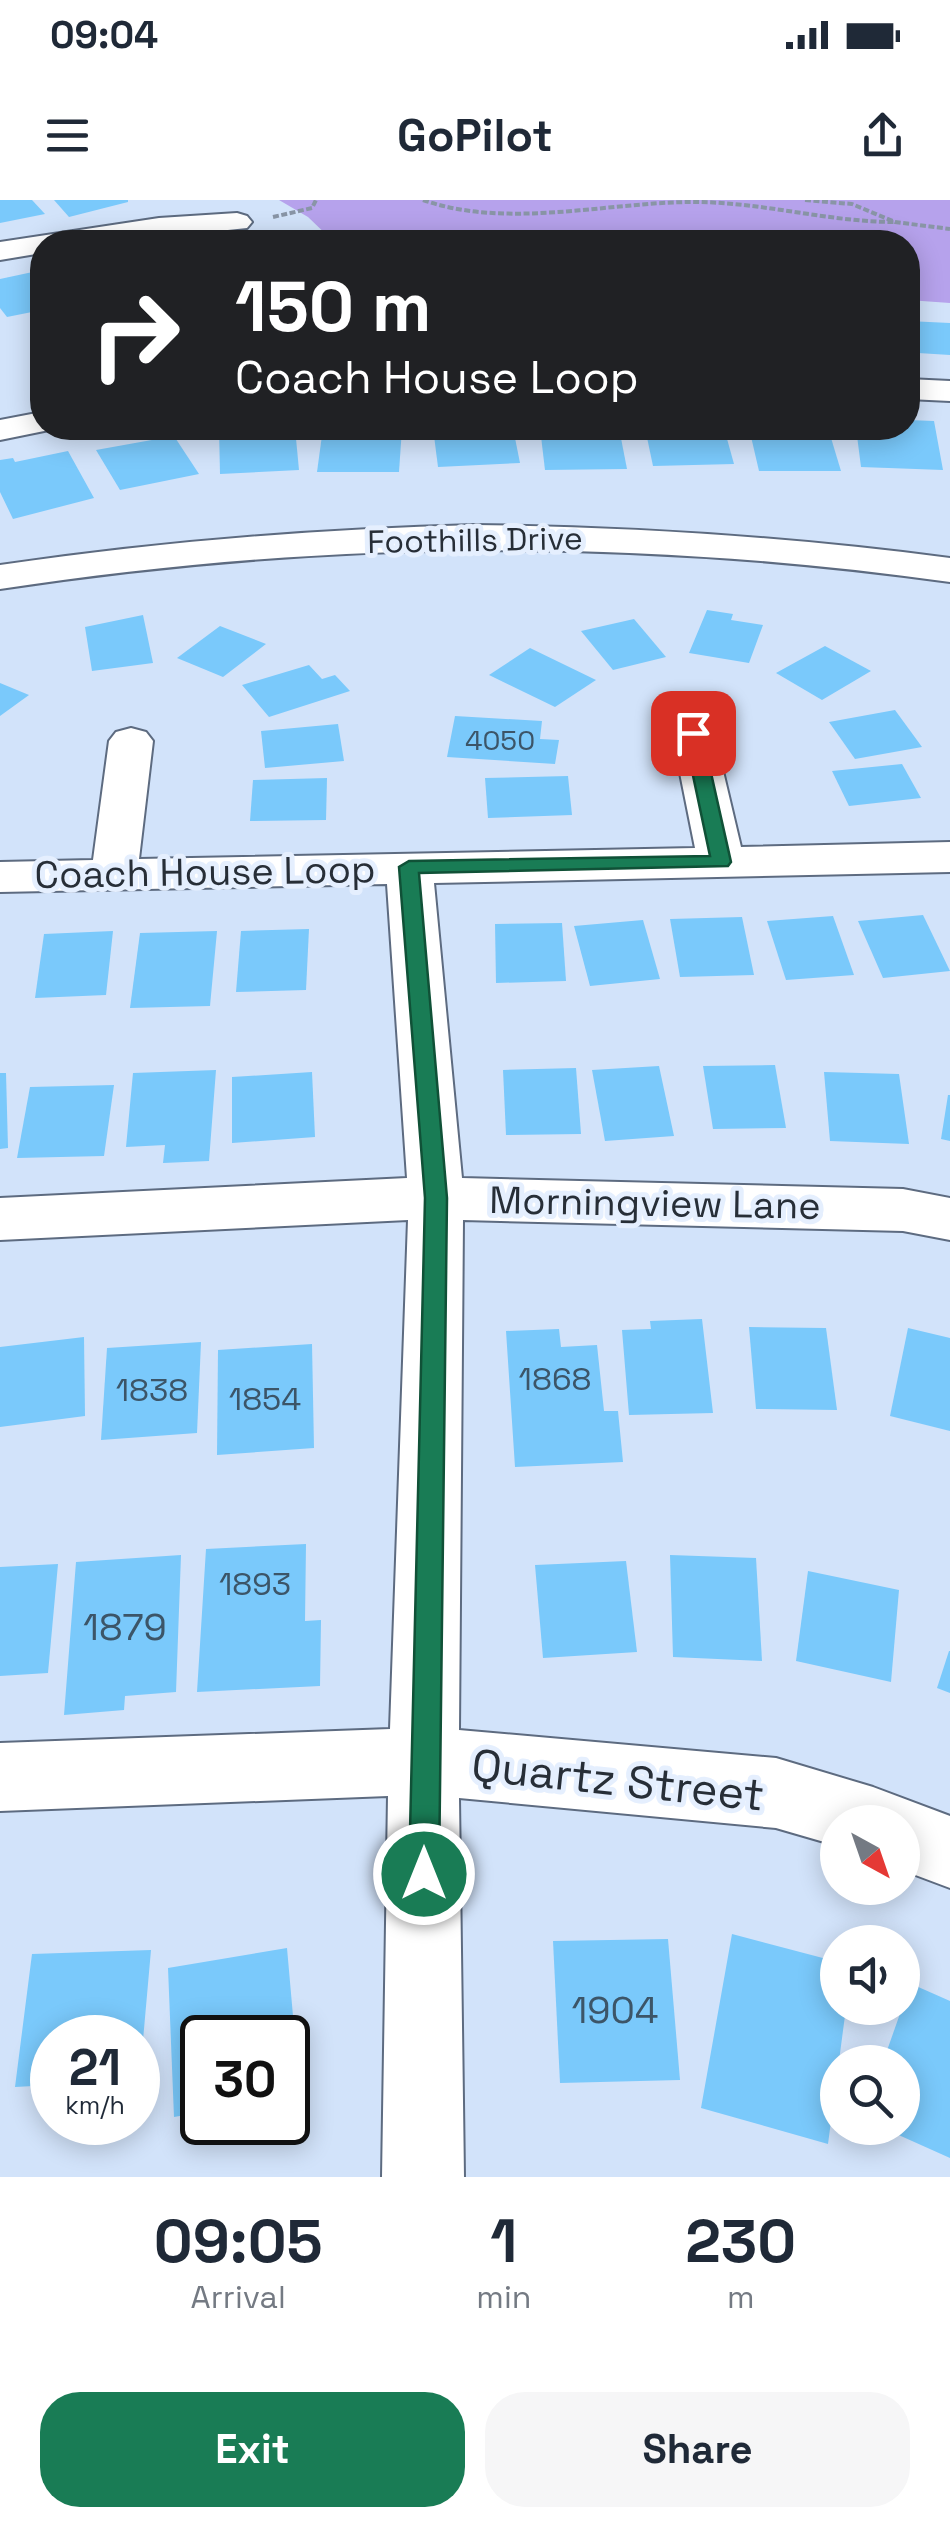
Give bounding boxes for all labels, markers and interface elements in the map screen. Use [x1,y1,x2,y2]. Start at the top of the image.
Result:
text: 09:04 [50,11,158,59]
text: GoPilot [397,107,553,164]
icon: menu [40,108,95,163]
icon: share [855,108,910,163]
text: 150 m [235,262,432,351]
icon: right [70,270,200,400]
text: Coach House Loop [235,349,639,406]
street label: Foothills Drive [367,518,583,562]
pin [651,691,736,776]
icon: arrive [666,706,721,761]
house number: 4050 [465,722,535,758]
street label: Coach House Loop [34,845,376,899]
street label: Morningview Lane [489,1176,821,1230]
house number: 1868 [519,1359,591,1399]
house number: 1838 [116,1370,188,1410]
house number: 1854 [229,1379,301,1419]
house number: 1893 [219,1564,291,1604]
house number: 1879 [83,1603,167,1651]
street label: Quartz Street [469,1736,767,1824]
north arrow [820,1805,920,1905]
map controls [820,1805,920,2145]
position arrow [372,1822,476,1926]
button: sound [820,1925,920,2025]
house number: 1904 [571,1986,659,2034]
speed limit sign: 30 [180,2015,310,2145]
text: 21 [69,2036,121,2100]
button: search [820,2045,920,2145]
text: km/h [65,2089,125,2121]
text: 09:05 [154,2203,323,2280]
text: 1 [490,2203,517,2280]
text: 230 [685,2203,796,2280]
text: Arrival [191,2277,286,2317]
text: min [476,2277,531,2317]
text: m [727,2277,754,2317]
button: Exit [40,2392,465,2507]
button: Share [485,2392,910,2507]

